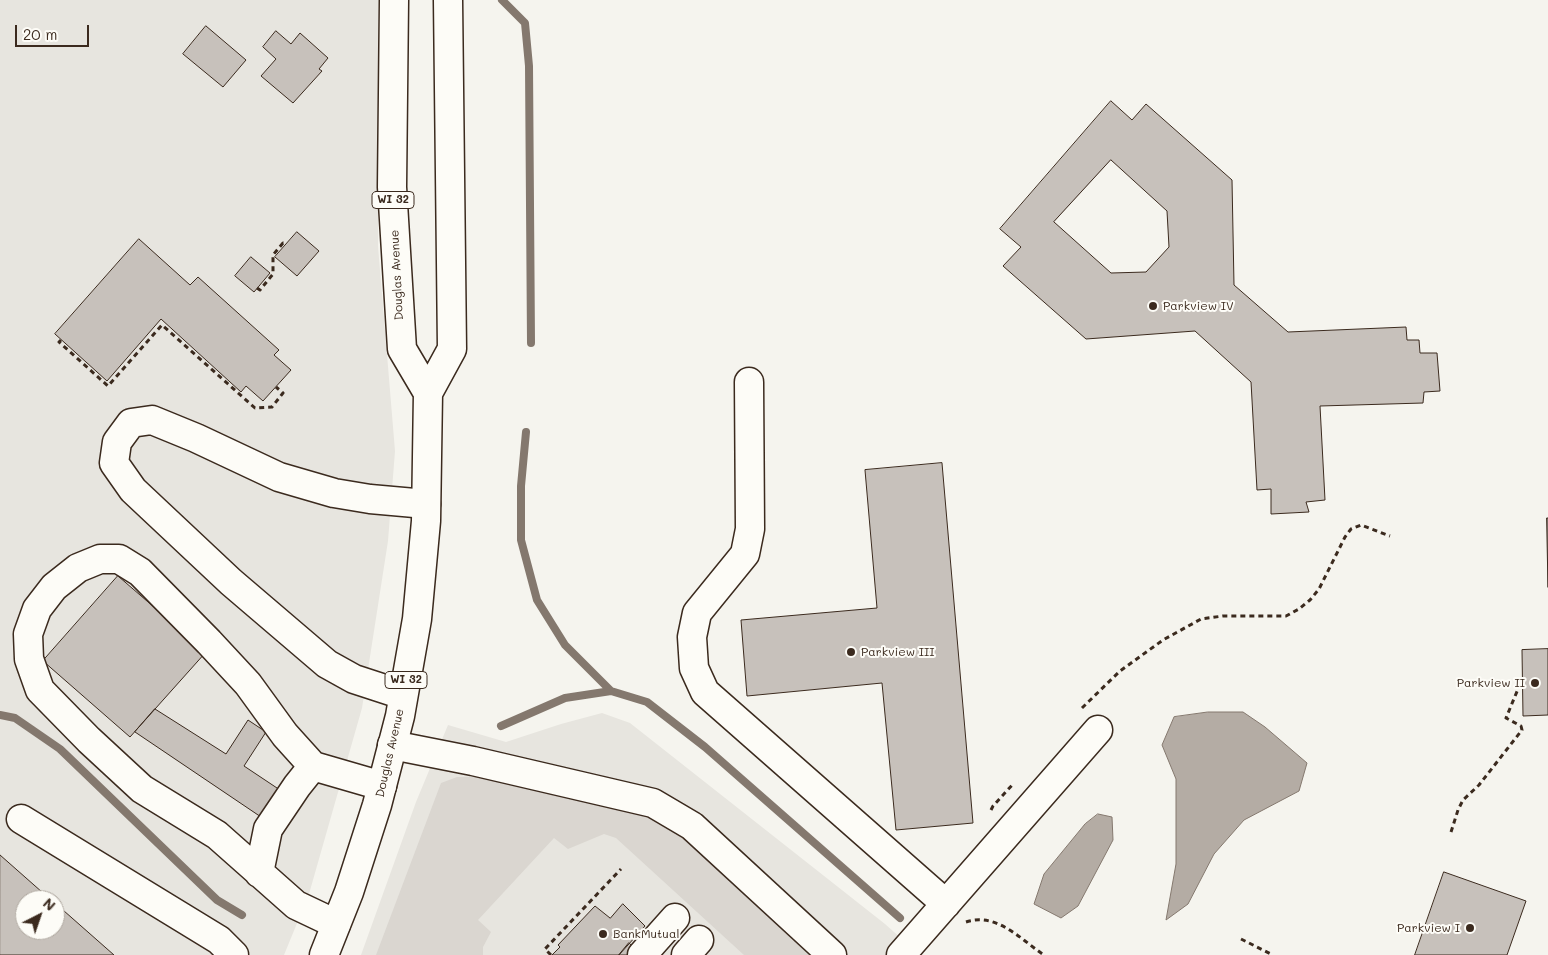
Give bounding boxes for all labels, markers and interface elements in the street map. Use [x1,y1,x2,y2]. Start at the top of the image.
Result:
scale bar [18,15,91,47]
text: 20 m [23,24,57,44]
road number: WI 32 [372,192,414,208]
street label: Douglas Avenue [387,229,407,321]
place label: Parkview IV [1163,299,1234,313]
marker: Parkview IV [1147,300,1159,312]
place label: Parkview III [861,645,935,659]
marker: Parkview III [845,646,857,658]
road number: WI 32 [385,672,427,688]
place label: Parkview II [1457,676,1525,690]
marker: Parkview II [1529,677,1541,689]
street label: Douglas Avenue [373,707,407,799]
north arrow [15,890,65,940]
text: N [39,893,60,915]
place label: Parkview I [1397,921,1460,935]
marker: Parkview I [1464,922,1476,934]
place label: BankMutual [613,927,679,941]
marker: BankMutual [597,928,609,940]

